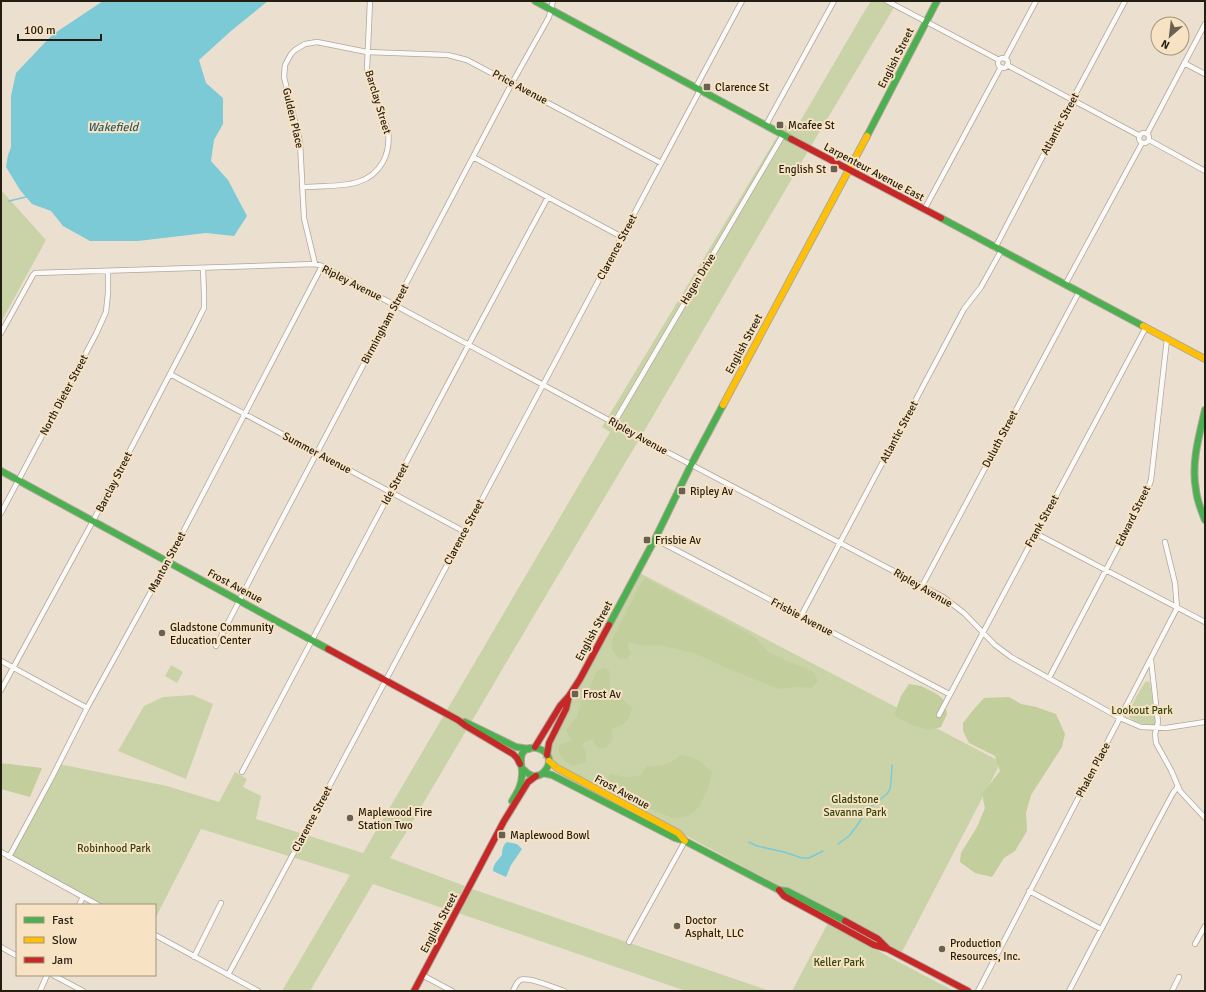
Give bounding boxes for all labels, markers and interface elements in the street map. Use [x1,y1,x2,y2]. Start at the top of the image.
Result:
scale bar [18,16,101,42]
north arrow [1150,16,1190,56]
text: 100 m [24,23,56,38]
street label: English Street [875,25,917,90]
text: N [1159,37,1172,52]
street label: Price Avenue [490,67,550,107]
street label: Barclay Street [362,68,394,136]
place label: Clarence St [715,81,769,94]
marker: Clarence St [702,82,712,92]
street label: Gulden Place [280,86,306,150]
street label: Atlantic Street [1038,91,1082,157]
place label: Mcafee St [788,119,835,132]
water label: Wakefield [88,120,140,135]
marker: Mcafee St [775,120,785,130]
street label: Larpenteur Avenue East [822,140,926,204]
place label: English St [779,163,826,176]
marker: English St [829,164,839,174]
street label: Clarence Street [594,212,640,282]
street label: Hagen Drive [678,251,718,307]
street label: Ripley Avenue [320,262,384,304]
street label: Birmingham Street [358,282,412,366]
street label: English Street [723,312,765,376]
street label: North Dieter Street [37,352,91,438]
street label: Atlantic Street [877,399,921,465]
street label: Duluth Street [979,408,1021,470]
street label: Ripley Avenue [606,414,670,458]
street label: Summer Avenue [280,429,354,477]
street label: Barclay Street [93,449,135,514]
street label: Ide Street [379,461,412,507]
street label: Edward Street [1113,483,1153,549]
place label: Ripley Av [690,485,733,498]
marker: Ripley Av [677,486,687,496]
street label: Frank Street [1022,493,1062,549]
street label: Clarence Street [441,497,487,567]
street label: Manton Street [146,529,189,595]
place label: Frisbie Av [655,534,701,547]
marker: Frisbie Av [642,535,652,545]
street label: Frost Avenue [205,566,265,606]
street label: Ripley Avenue [891,566,955,610]
street label: Frisbie Avenue [769,595,835,639]
street label: English Street [573,599,615,663]
place label: Gladstone Community Education Center [170,621,275,647]
marker: Gladstone Community Education Center [157,628,167,638]
place label: Frost Av [583,688,621,701]
marker: Frost Av [570,689,580,699]
park label: Lookout Park [1111,704,1173,717]
street label: Phalen Place [1073,740,1113,800]
street label: Frost Avenue [592,772,652,812]
street label: Clarence Street [289,784,335,854]
park label: Gladstone Savanna Park [823,793,887,819]
place label: Maplewood Fire Station Two [358,806,432,832]
marker: Maplewood Fire Station Two [345,813,355,823]
place label: Maplewood Bowl [510,829,590,842]
marker: Maplewood Bowl [497,830,507,840]
park label: Robinhood Park [77,842,151,855]
street label: English Street [418,891,460,955]
legend [16,904,156,976]
text: Fast [52,913,73,928]
place label: Doctor Asphalt, LLC [685,914,744,940]
marker: Doctor Asphalt, LLC [672,921,682,931]
text: Slow [52,933,77,948]
place label: Production Resources, Inc. [950,937,1021,963]
marker: Production Resources, Inc. [937,944,947,954]
text: Jam [52,953,73,968]
park label: Keller Park [813,956,865,969]

